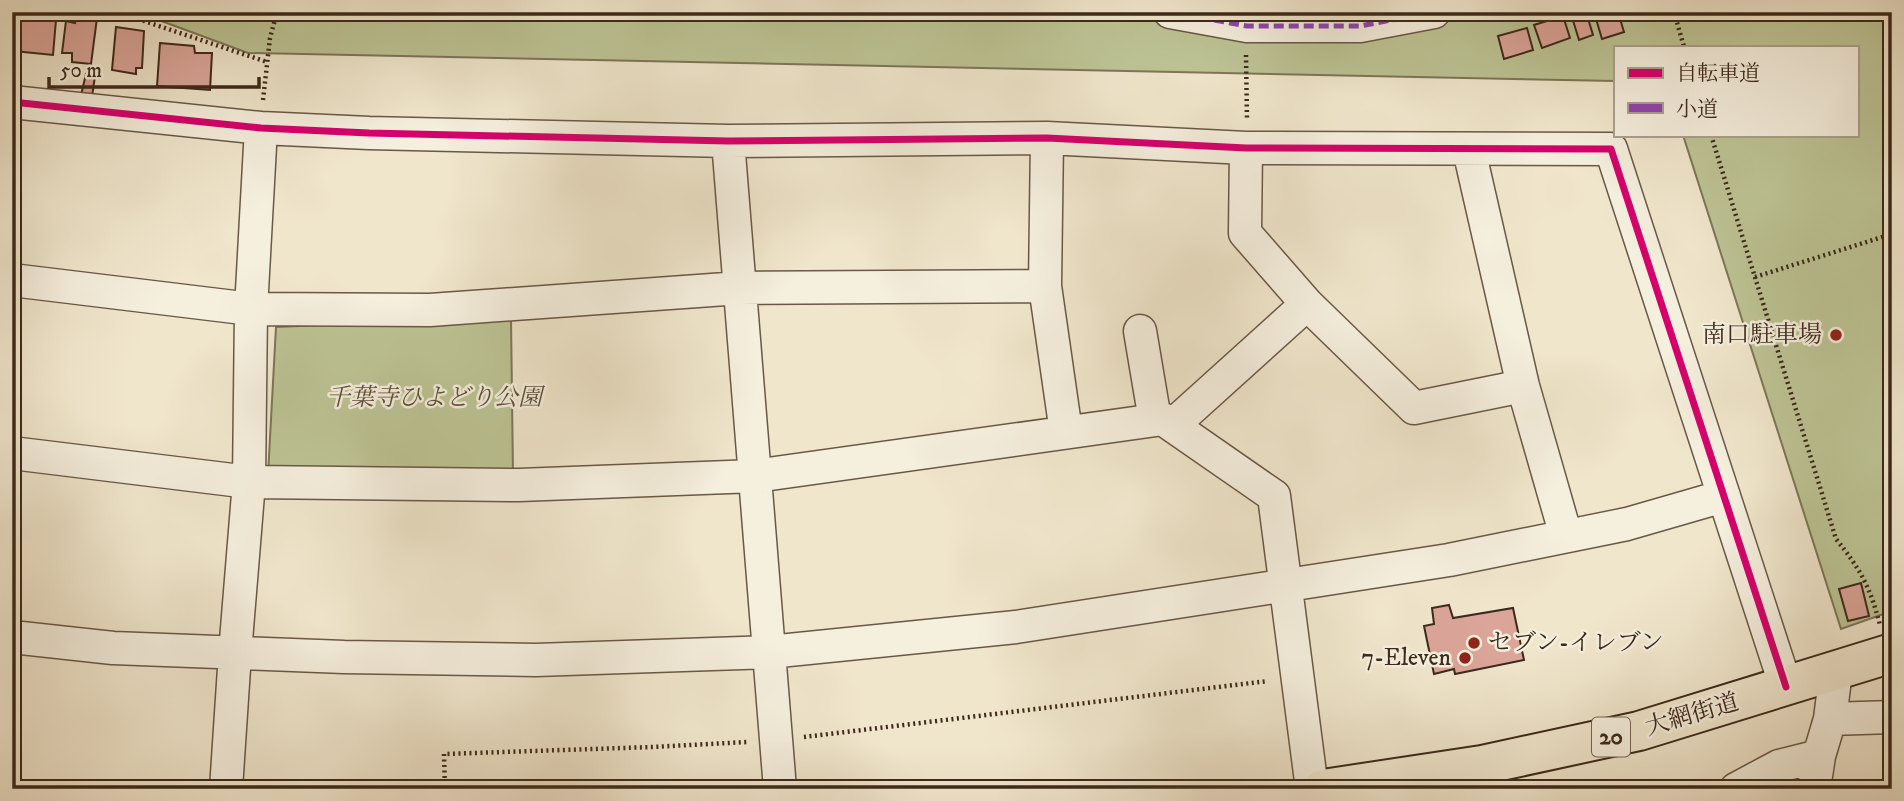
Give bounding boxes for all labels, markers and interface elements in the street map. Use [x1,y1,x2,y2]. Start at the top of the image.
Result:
scale bar [49,46,259,90]
legend [1614,46,1858,136]
text: 50 m [60,58,102,84]
text: 自転車道 [1676,61,1760,87]
text: 小道 [1676,97,1718,123]
place label: 南口駐車場 [1702,320,1822,350]
marker: 南口駐車場 [1828,327,1844,343]
park label: 千葉寺ひよどり公園 [326,383,546,413]
place label: セブン-イレブン [1488,628,1664,658]
marker: セブン-イレブン [1466,635,1482,651]
place label: 7-Eleven [1362,643,1451,673]
marker: 7-Eleven [1457,650,1473,666]
street label: 大網街道 [1642,687,1742,743]
road number: 20 [1592,718,1630,757]

